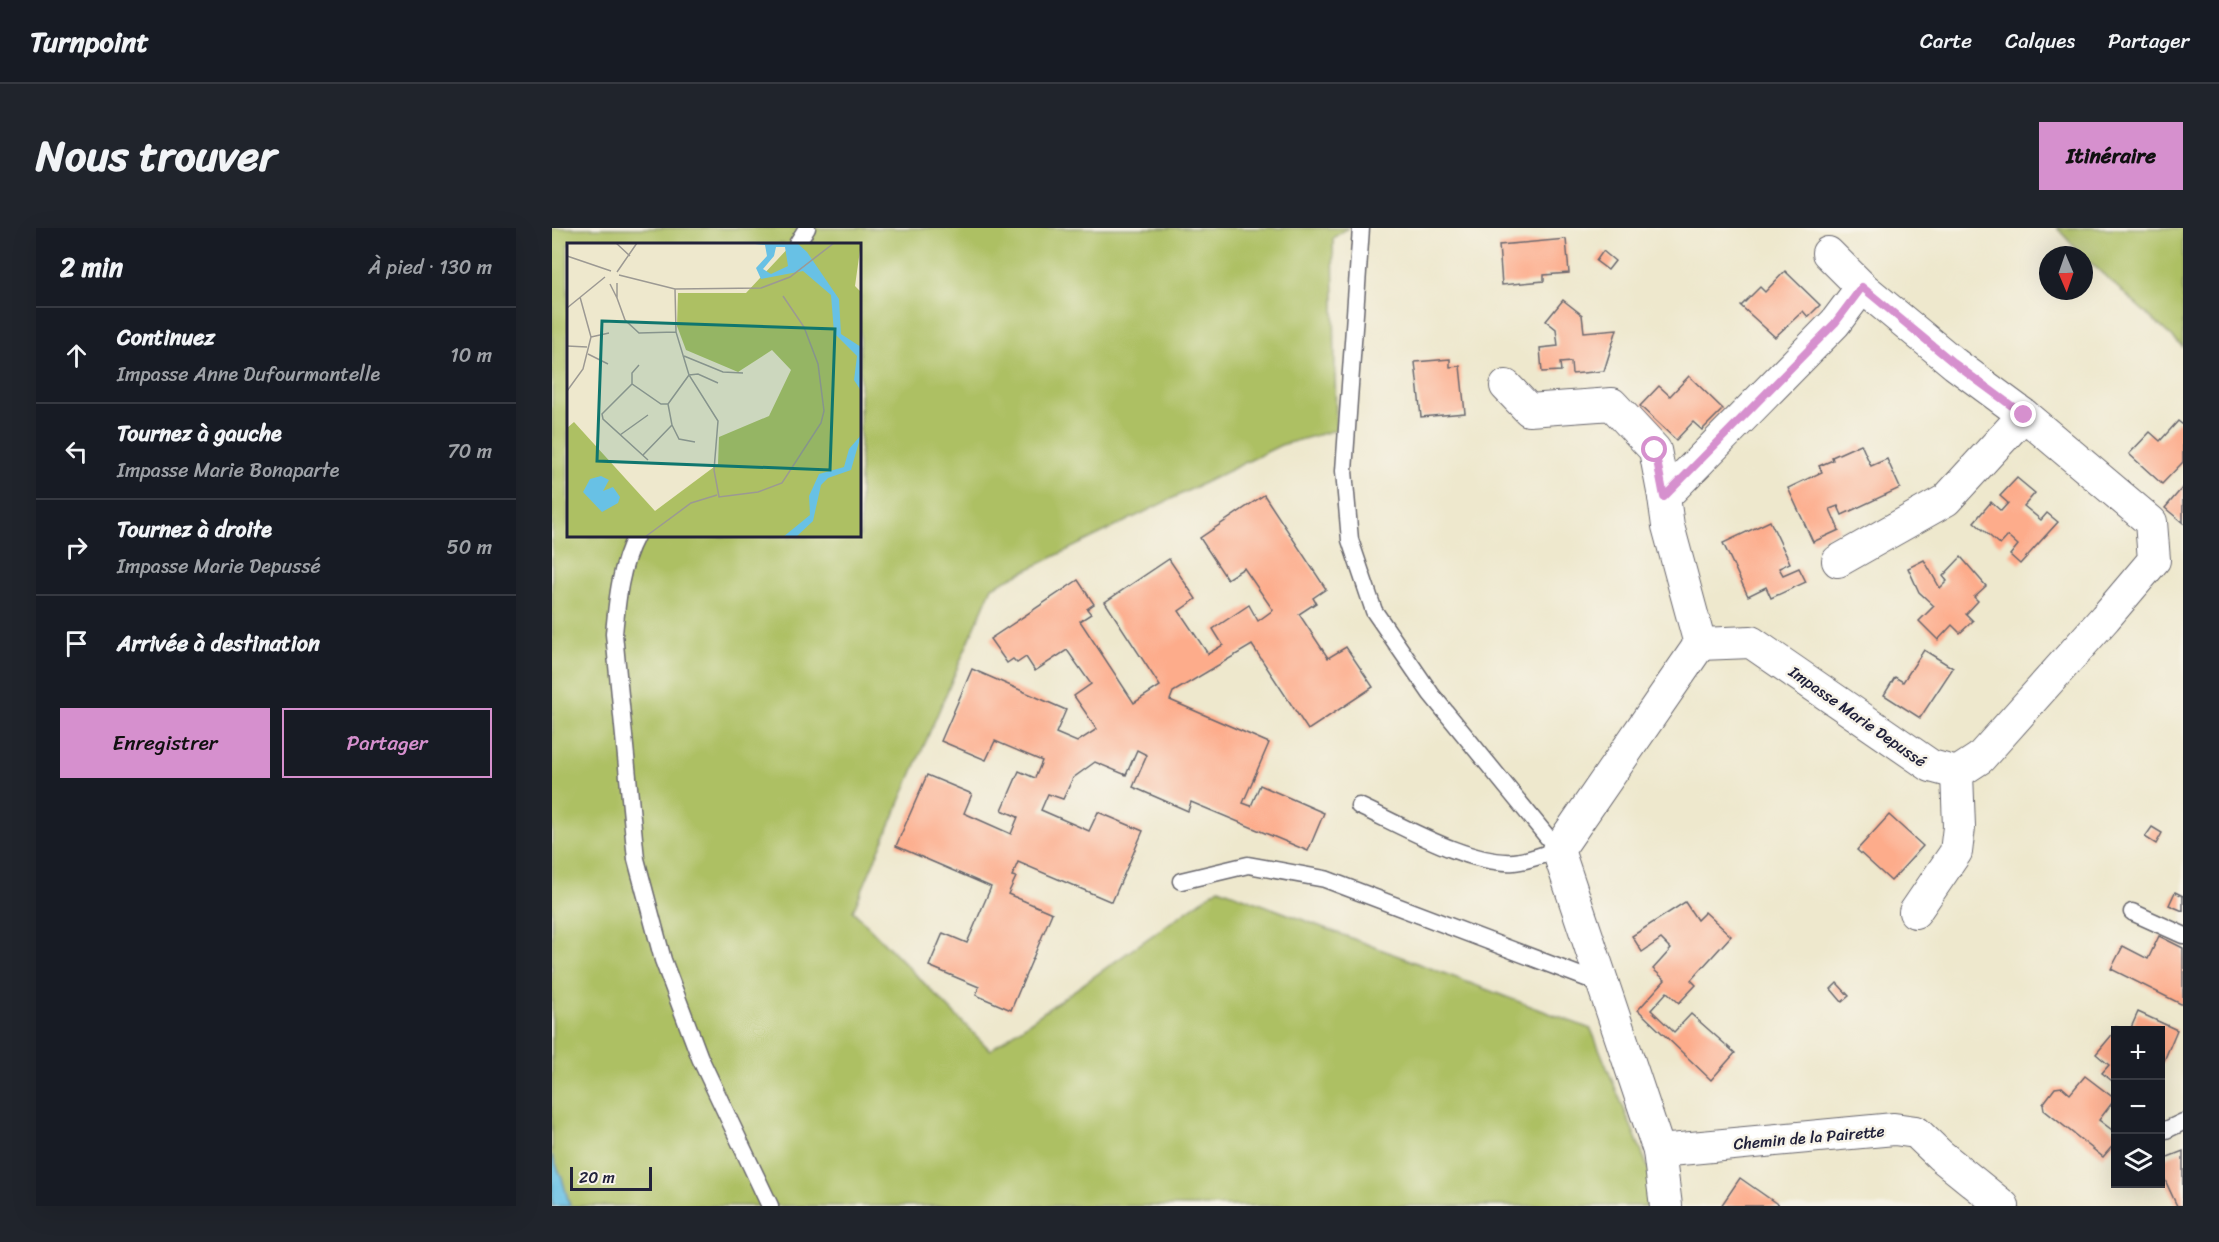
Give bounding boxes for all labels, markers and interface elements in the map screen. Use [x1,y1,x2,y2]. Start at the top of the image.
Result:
text: Turnpoint [30,17,149,66]
text: Carte [1920,22,1972,60]
text: Calques [2005,22,2075,60]
text: Partager [2108,22,2189,60]
text: Nous trouver [36,119,276,193]
button: Itinéraire [2039,122,2183,190]
inset map [567,243,861,537]
text: 2 min [60,244,123,290]
north arrow [2039,246,2093,300]
text: À pied · 130 m [368,250,492,285]
text: Continuez [117,318,215,357]
text: 10 m [450,338,492,373]
icon: ahead [60,339,93,372]
text: Impasse Anne Dufourmantelle [117,357,380,392]
route end [2010,401,2036,427]
text: Tournez à gauche [117,414,282,453]
text: 70 m [447,434,492,469]
icon: left [60,435,93,468]
route start [1641,436,1667,462]
text: Impasse Marie Bonaparte [117,453,339,488]
text: Tournez à droite [117,510,272,549]
text: 50 m [447,530,492,565]
icon: right [60,531,93,564]
text: Impasse Marie Depussé [117,549,321,584]
text: Arrivée à destination [117,624,320,663]
icon: arrive [60,627,93,660]
street label: Impasse Marie Depussé [1782,657,1933,775]
button: Enregistrer [60,708,270,778]
button: Partager [282,708,492,778]
map controls [2111,1026,2165,1188]
button: + [2111,1026,2165,1080]
button: − [2111,1080,2165,1134]
street label: Chemin de la Pairette [1732,1116,1886,1159]
button: layers [2111,1134,2165,1188]
text: 20 m [579,1163,615,1192]
scale bar [570,1164,652,1192]

